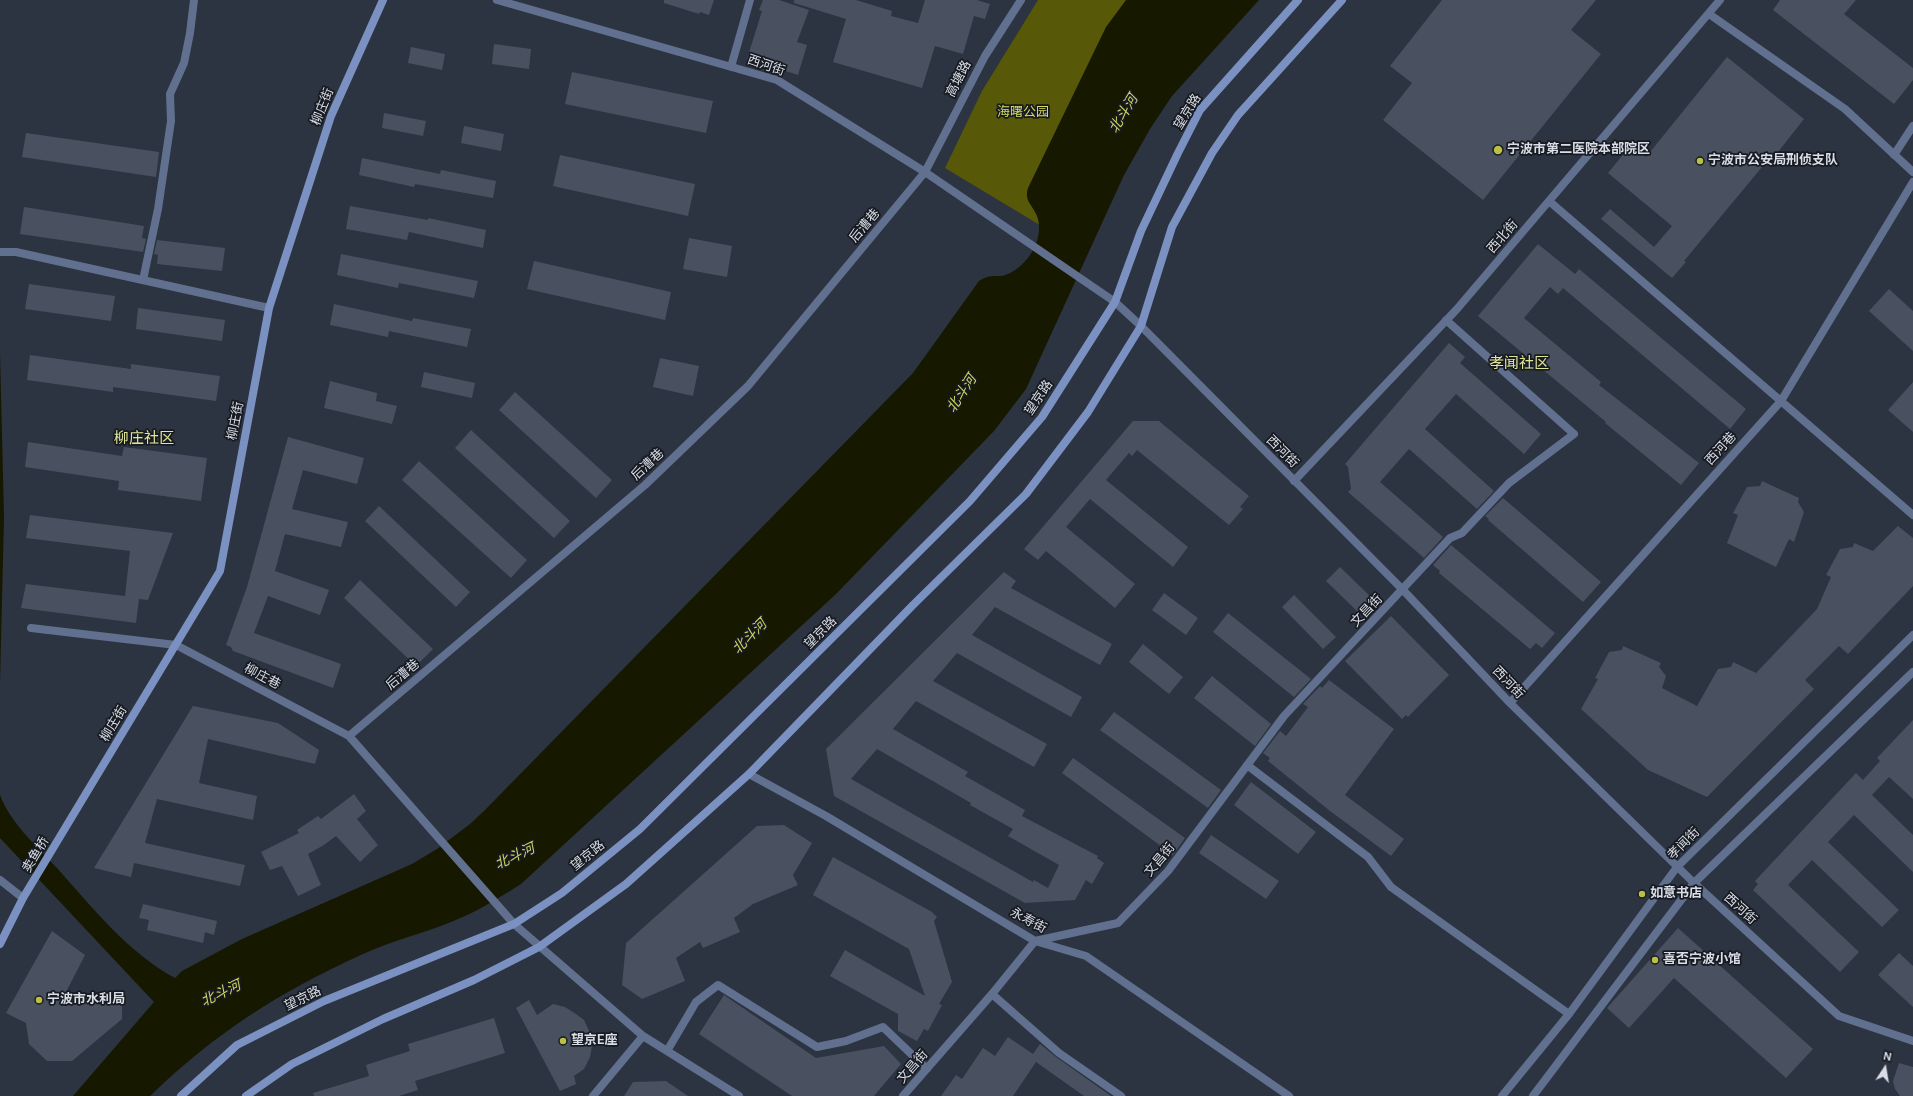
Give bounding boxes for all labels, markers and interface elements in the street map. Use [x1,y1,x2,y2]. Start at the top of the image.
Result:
street label: 西河街 [745,52,787,80]
street label: 高塘路 [943,58,975,100]
street label: 柳庄街 [308,86,338,128]
street label: 望京路 [1171,91,1205,133]
water label: 北斗河 [1106,92,1142,136]
park label: 海曙公园 [997,105,1049,121]
place label: 宁波市第二医院本部院区 [1507,142,1650,158]
marker: 宁波市第二医院本部院区 [1492,144,1504,156]
place label: 宁波市公安局刑侦支队 [1708,153,1838,169]
marker: 宁波市公安局刑侦支队 [1695,156,1705,166]
street label: 后漕巷 [846,206,884,246]
street label: 西北街 [1484,217,1522,257]
district label: 孝闻社区 [1489,355,1549,373]
water label: 北斗河 [944,372,980,416]
street label: 望京路 [1022,377,1056,419]
street label: 柳庄街 [225,400,247,442]
street label: 西河巷 [1702,429,1740,469]
district label: 柳庄社区 [114,430,174,448]
street label: 西河街 [1263,433,1301,471]
street label: 后漕巷 [628,446,668,484]
street label: 文昌街 [1348,592,1386,630]
street label: 望京路 [802,614,840,652]
water label: 北斗河 [729,616,771,658]
street label: 后漕巷 [383,656,423,694]
street label: 柳庄巷 [241,661,283,693]
street label: 西河街 [1489,664,1527,702]
street label: 柳庄街 [97,703,131,745]
street label: 孝闻街 [1665,825,1703,863]
street label: 卖鱼桥 [19,834,53,876]
street label: 望京路 [568,838,608,874]
street label: 文昌街 [1141,840,1179,880]
water label: 北斗河 [492,841,538,873]
place label: 如意书店 [1650,886,1702,902]
marker: 如意书店 [1637,889,1647,899]
street label: 西河街 [1720,890,1760,928]
street label: 永寿街 [1007,905,1049,937]
place label: 喜否宁波小馆 [1663,952,1741,968]
marker: 喜否宁波小馆 [1650,955,1660,965]
water label: 北斗河 [198,978,244,1010]
street label: 望京路 [282,983,324,1015]
place label: 宁波市水利局 [47,992,125,1008]
marker: 宁波市水利局 [34,995,44,1005]
place label: 望京E座 [571,1033,618,1049]
marker: 望京E座 [558,1036,568,1046]
street label: 文昌街 [894,1047,932,1087]
north arrow [1865,1048,1905,1088]
text: N [1882,1049,1893,1064]

